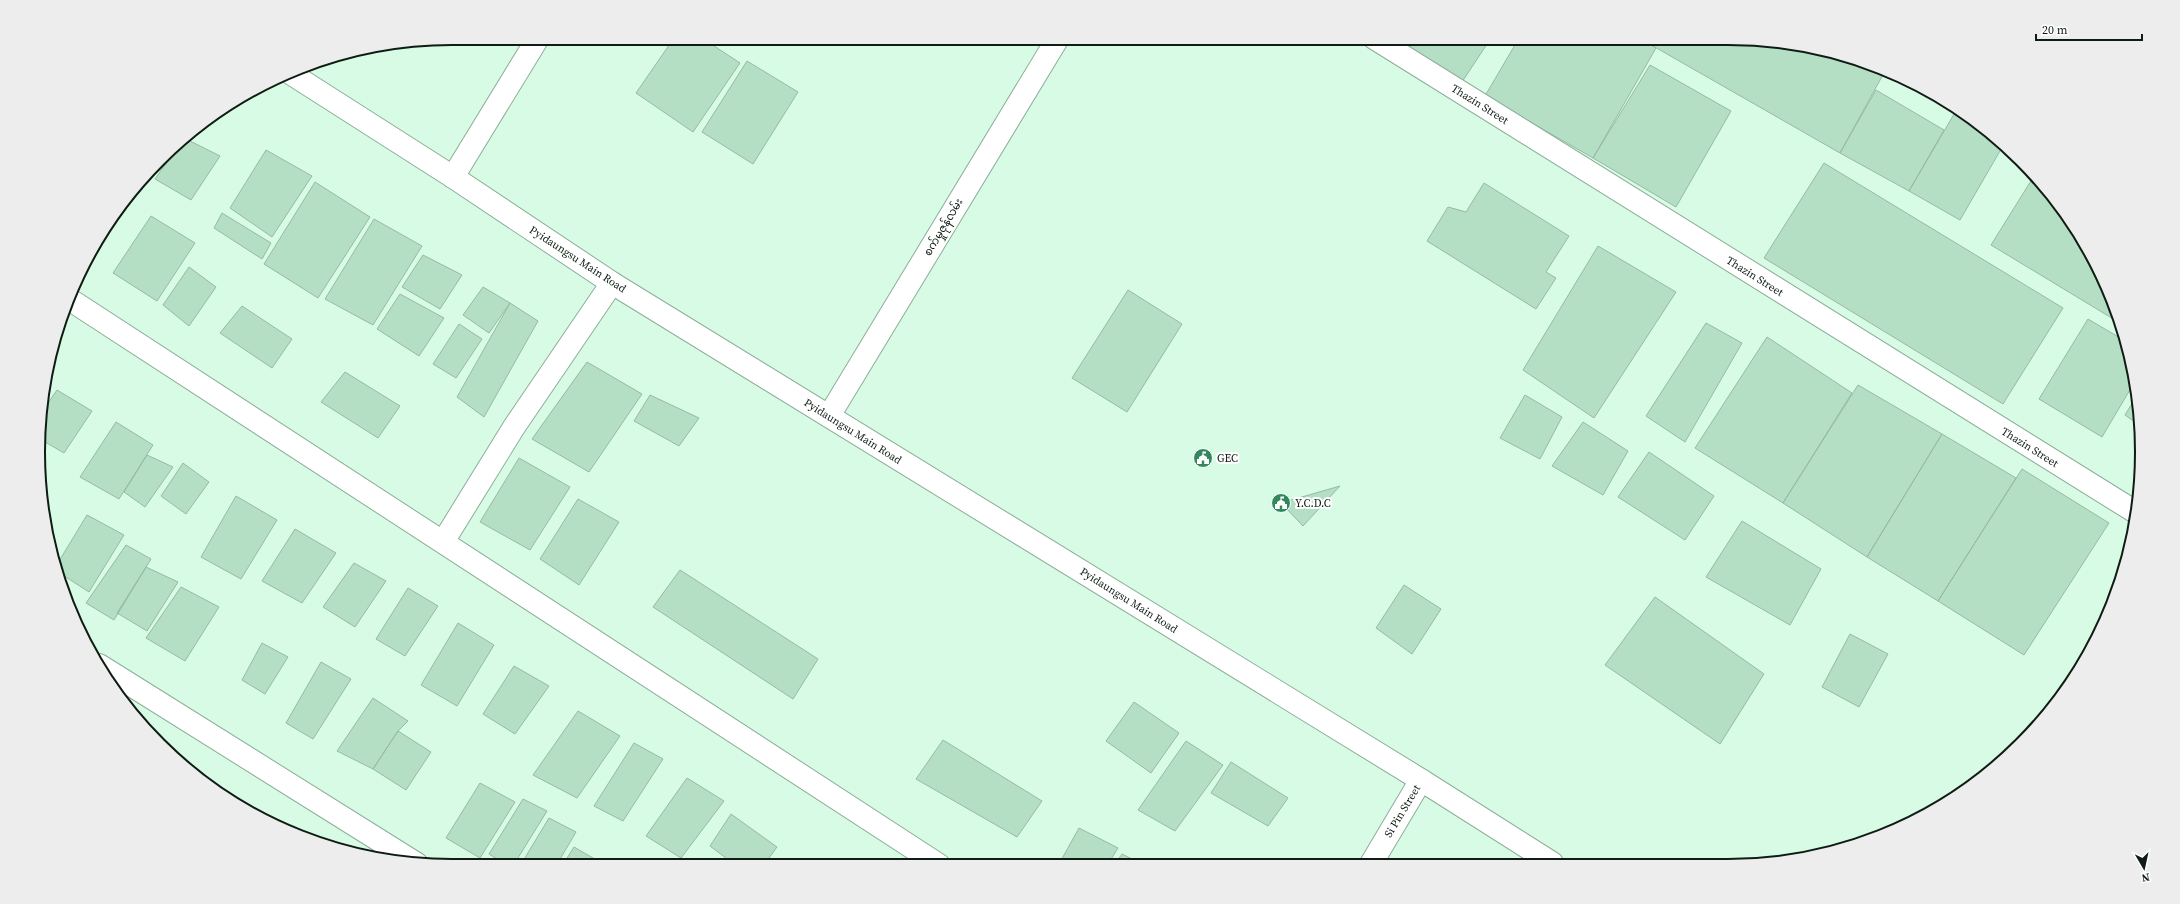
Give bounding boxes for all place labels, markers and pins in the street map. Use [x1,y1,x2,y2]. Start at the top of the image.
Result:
public building icon: GEC [1192,447,1214,469]
place label: GEC [1217,451,1238,466]
public building icon: Y.C.D.C [1270,492,1292,514]
place label: Y.C.D.C [1295,496,1331,511]

